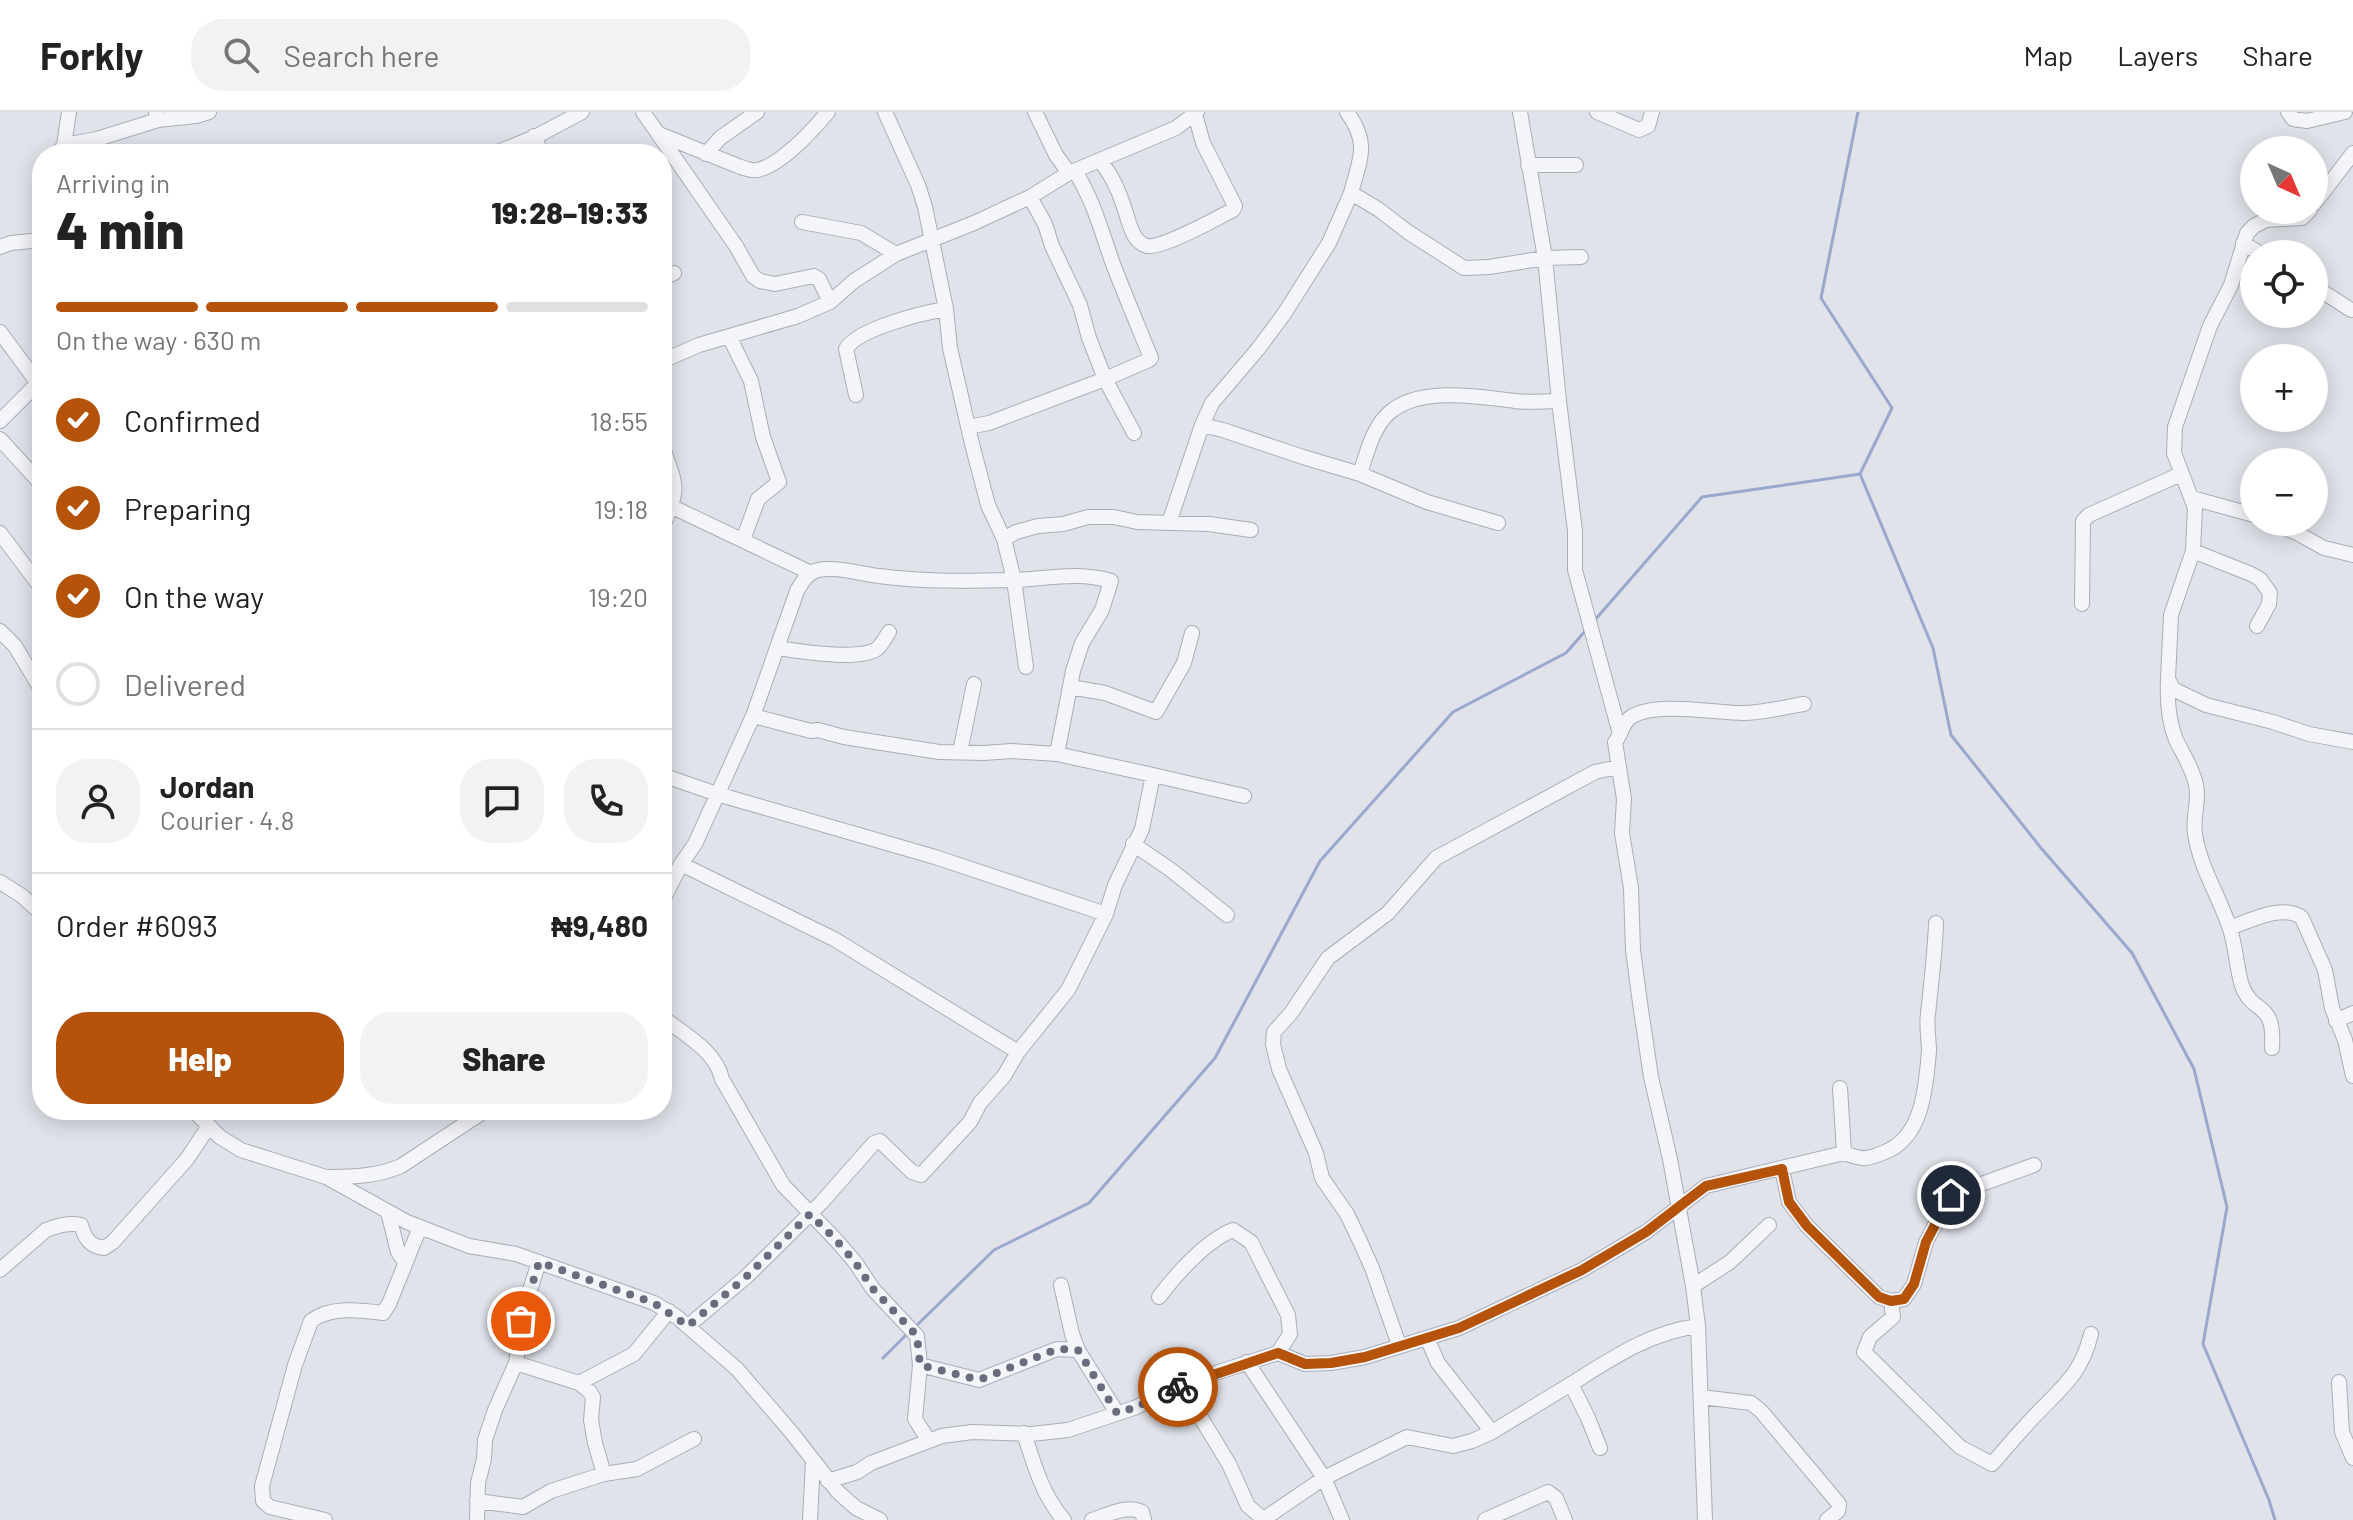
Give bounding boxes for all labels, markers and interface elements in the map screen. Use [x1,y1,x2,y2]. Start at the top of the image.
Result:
search box [191,19,751,91]
text: Forkly [40,32,143,78]
icon: search [219,33,263,77]
text: Search here [283,37,439,73]
text: Map [2023,38,2073,72]
text: Layers [2117,38,2198,72]
text: Share [2242,38,2313,72]
north arrow [2240,136,2328,224]
map controls [2240,136,2328,536]
text: Arriving in [56,167,170,198]
text: 19:28–19:33 [491,194,648,230]
text: 4 min [56,197,184,259]
button: locate [2240,240,2328,328]
text: On the way · 630 m [56,324,261,355]
button: + [2240,344,2328,432]
icon: check [56,398,100,442]
text: Confirmed [124,402,261,438]
text: 18:55 [590,405,648,436]
button: − [2240,448,2328,536]
icon: check [56,486,100,530]
text: Preparing [124,490,251,526]
text: 19:18 [594,493,648,524]
icon: check [56,574,100,618]
text: On the way [124,578,264,614]
text: 19:20 [588,581,648,612]
text: Delivered [124,666,246,702]
button: person [56,759,140,843]
button: chat [460,759,544,843]
button: phone [564,759,648,843]
text: Jordan [160,768,255,804]
text: Courier · 4.8 [160,804,294,835]
text: Order #6093 [56,907,218,943]
text: ₦9,480 [551,907,648,943]
button: Help [56,1012,344,1104]
button: Share [360,1012,648,1104]
pin [1917,1161,1985,1229]
icon: home [1929,1173,1973,1217]
pin [487,1287,555,1355]
icon: bag [499,1299,543,1343]
courier [1138,1347,1218,1427]
icon: bike [1156,1365,1200,1409]

